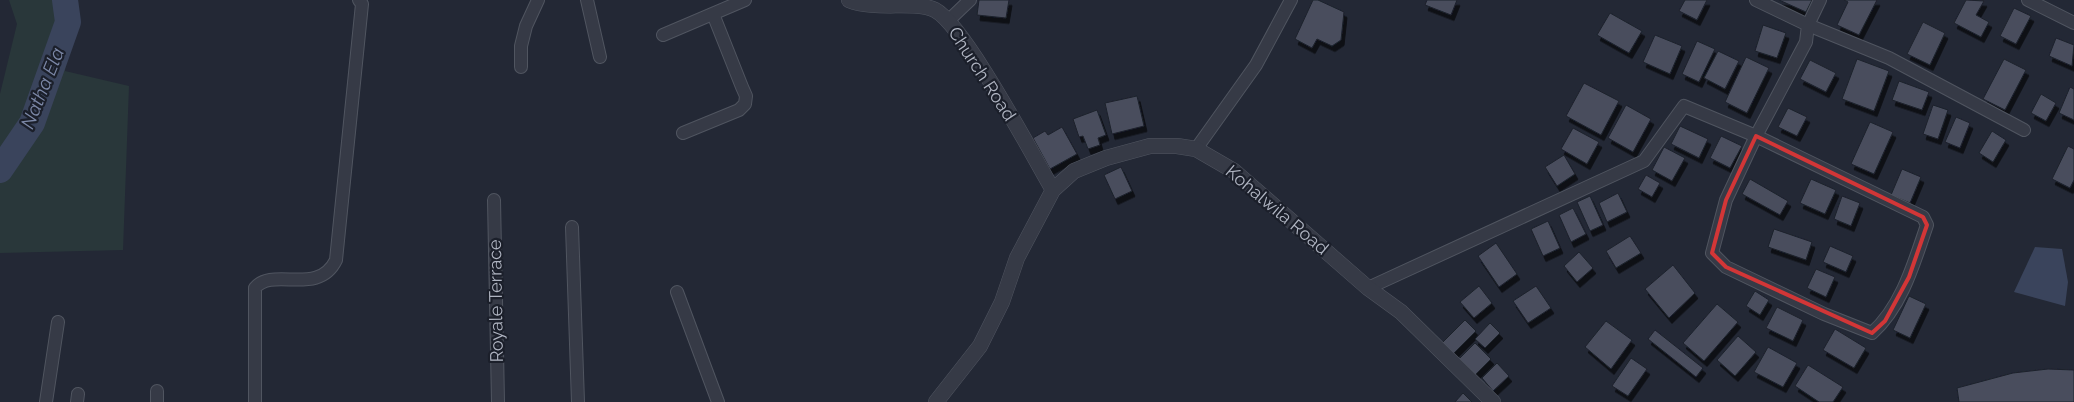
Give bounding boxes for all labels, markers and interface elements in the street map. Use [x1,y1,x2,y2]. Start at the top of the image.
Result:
street label: Church Road [944,23,1021,125]
water label: Natha Ela [16,44,68,132]
street label: Kohalwila Road [1222,161,1333,259]
street label: Royale Terrace [484,239,507,363]

